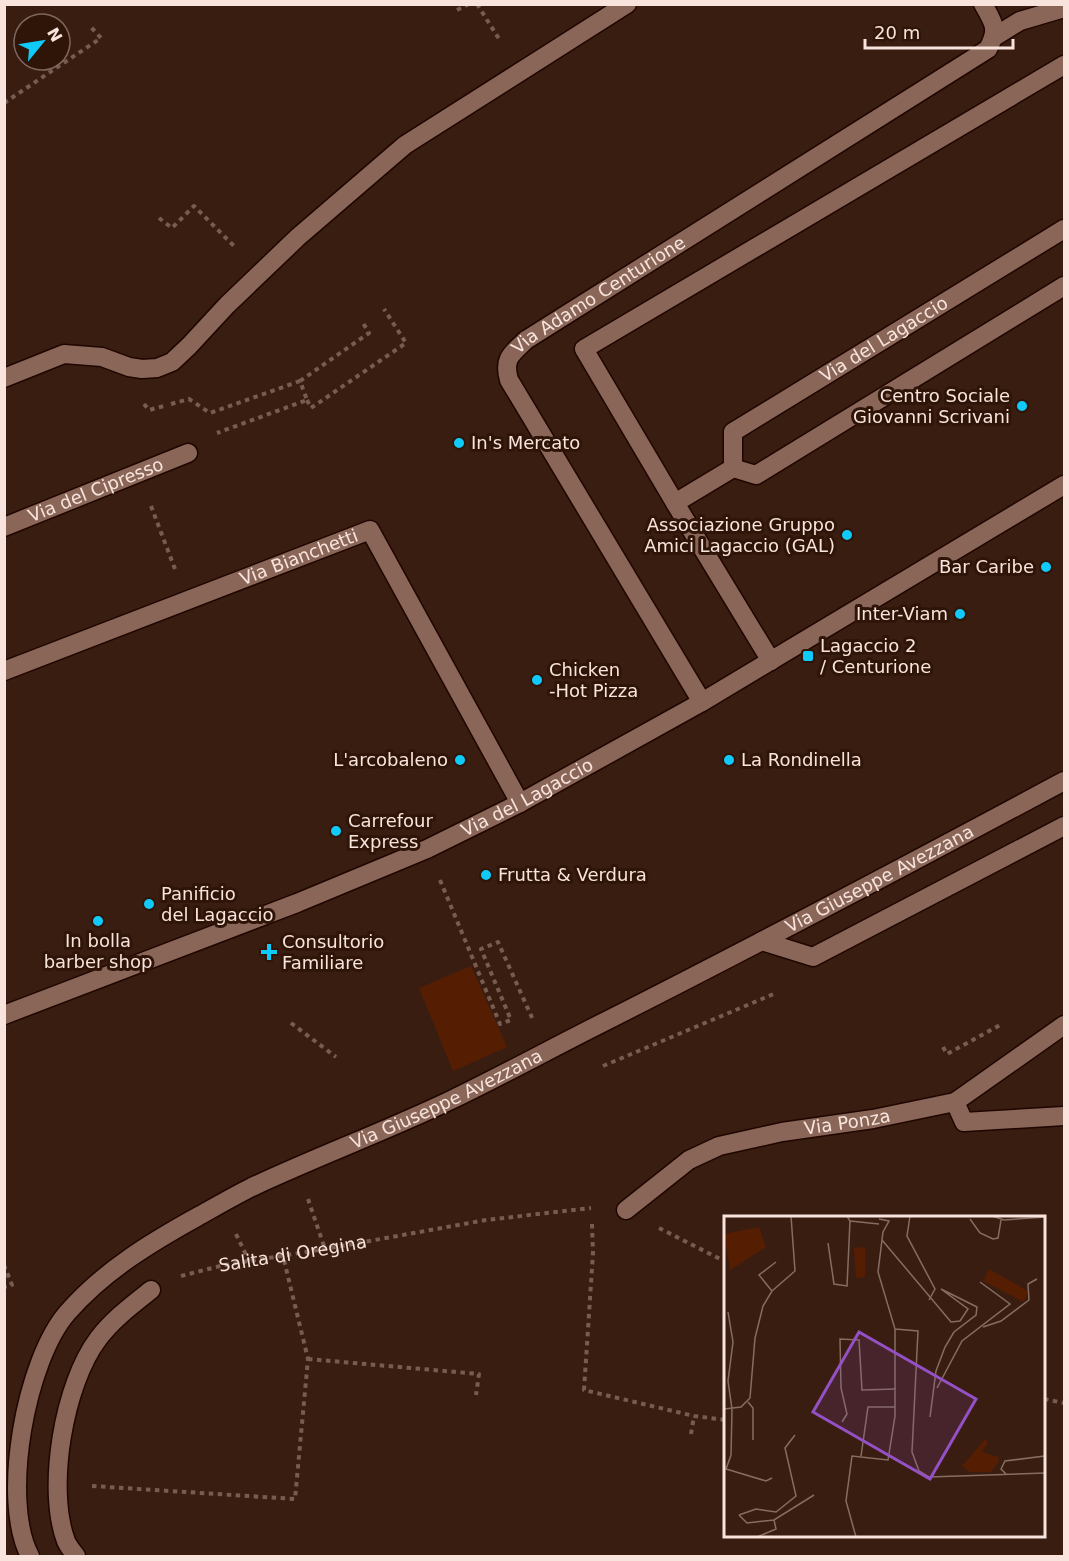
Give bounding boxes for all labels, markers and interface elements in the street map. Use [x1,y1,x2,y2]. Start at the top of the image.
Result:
north arrow [12,12,72,72]
scale bar [865,12,1014,50]
text: 20 m [874,22,920,43]
text: N [43,24,66,45]
street label: Via Adamo Centurione [507,231,689,358]
street label: Via del Lagaccio [816,292,951,386]
place label: Centro Sociale Giovanni Scrivani [853,385,1010,427]
marker: Centro Sociale Giovanni Scrivani [1015,399,1029,413]
place label: In's Mercato [471,432,580,453]
marker: In's Mercato [452,436,466,450]
street label: Via del Cipresso [25,453,166,526]
place label: Associazione Gruppo Amici Lagaccio (GAL) [644,514,835,556]
street label: Via Bianchetti [237,525,361,589]
marker: Associazione Gruppo Amici Lagaccio (GAL) [840,528,854,542]
place label: Bar Caribe [939,556,1034,577]
marker: Bar Caribe [1039,560,1053,574]
place label: Inter-Viam [856,603,948,624]
marker: Inter-Viam [953,607,967,621]
place label: Lagaccio 2 / Centurione [820,635,931,677]
marker: Lagaccio 2 / Centurione [801,649,815,663]
place label: Chicken -Hot Pizza [549,659,638,701]
marker: Chicken -Hot Pizza [530,673,544,687]
place label: L'arcobaleno [333,749,448,770]
place label: La Rondinella [741,749,862,770]
marker: L'arcobaleno [453,753,467,767]
marker: La Rondinella [722,753,736,767]
street label: Via del Lagaccio [457,754,597,841]
place label: Carrefour Express [348,810,434,852]
street label: Via Giuseppe Avezzana [782,820,977,937]
marker: Carrefour Express [329,824,343,838]
place label: Frutta & Verdura [498,864,647,885]
marker: Frutta & Verdura [479,868,493,882]
place label: Panificio del Lagaccio [161,883,274,925]
marker: Panificio del Lagaccio [142,897,156,911]
marker: In bolla barber shop [91,914,105,928]
place label: In bolla barber shop [44,930,152,972]
place label: Consultorio Familiare [282,931,384,973]
marker: Consultorio Familiare [260,943,278,961]
street label: Via Giuseppe Avezzana [347,1045,546,1153]
street label: Via Ponza [803,1105,892,1139]
inset map [724,1216,1045,1537]
street label: Salita di Oregina [217,1231,368,1276]

